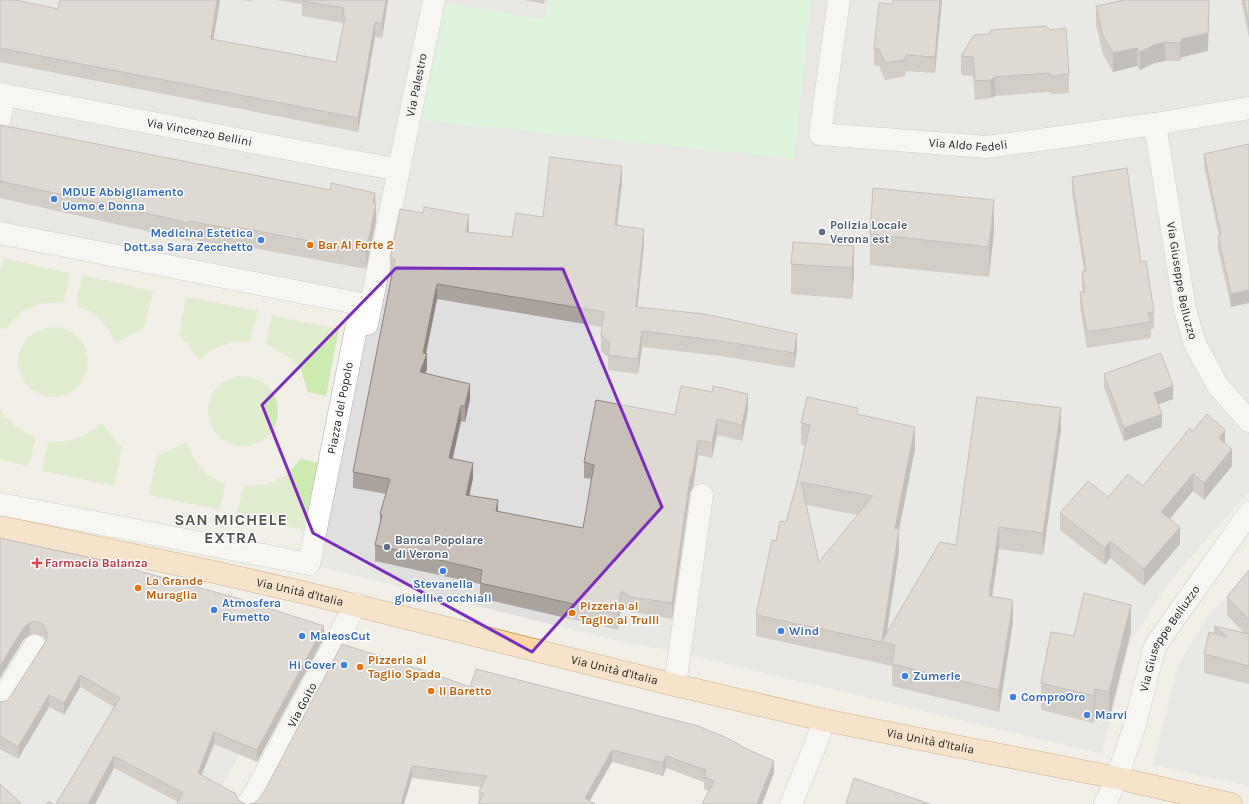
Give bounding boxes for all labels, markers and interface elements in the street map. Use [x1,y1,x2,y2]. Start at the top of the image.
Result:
street label: Via Palestro [403,52,430,118]
street label: Via Vincenzo Bellini [146,115,253,149]
street label: Via Aldo Fedeli [928,135,1008,154]
place label: MDUE Abbigliamento Uomo e Donna [62,185,184,213]
marker: MDUE Abbigliamento Uomo e Donna [49,194,59,204]
place label: Polizia Locale Verona est [830,218,907,246]
street label: Via Giuseppe Belluzzo [1164,221,1200,341]
place label: Medicina Estetica Dott.sa Sara Zecchetto [123,226,253,254]
marker: Polizia Locale Verona est [817,227,827,237]
marker: Medicina Estetica Dott.sa Sara Zecchetto [256,235,266,245]
place label: Bar Al Forte 2 [318,238,394,252]
marker: Bar Al Forte 2 [305,240,315,250]
street label: Piazza del Popolo [324,361,356,455]
district label: SAN MICHELE EXTRA [174,510,288,547]
place label: Banca Popolare di Verona [395,533,483,561]
marker: Banca Popolare di Verona [382,542,392,552]
place label: Farmacia Balanza [45,556,148,570]
marker: Farmacia Balanza [32,558,42,568]
marker: Stevanella gioielli e occhiali [438,566,448,576]
place label: La Grande Muraglia [146,574,203,602]
street label: Via Unità d'Italia [255,575,345,609]
place label: Stevanella gioielli e occhiali [394,577,492,605]
marker: La Grande Muraglia [133,583,143,593]
street label: Via Giuseppe Belluzzo [1137,583,1203,693]
place label: Atmosfera Fumetto [222,596,281,624]
place label: Pizzeria al Taglio ai Trulli [580,599,660,627]
marker: Atmosfera Fumetto [209,605,219,615]
marker: Pizzeria al Taglio ai Trulli [567,608,577,618]
place label: Wind [789,624,819,638]
marker: Wind [776,626,786,636]
place label: MaleosCut [310,629,371,643]
marker: MaleosCut [297,631,307,641]
street label: Via Unità d'Italia [569,652,660,688]
place label: Pizzeria al Taglio Spada [368,653,441,681]
place label: Hi Cover [289,658,336,672]
marker: Hi Cover [339,660,349,670]
marker: Pizzeria al Taglio Spada [355,662,365,672]
place label: Zumerle [913,669,961,683]
marker: Zumerle [900,671,910,681]
street label: Via Goito [284,680,320,730]
place label: Il Baretto [439,684,492,698]
marker: Il Baretto [426,686,436,696]
place label: ComproOro [1021,690,1086,704]
marker: ComproOro [1008,692,1018,702]
place label: Marvi [1095,708,1127,722]
marker: Marvi [1082,710,1092,720]
street label: Via Unità d'Italia [885,726,976,757]

